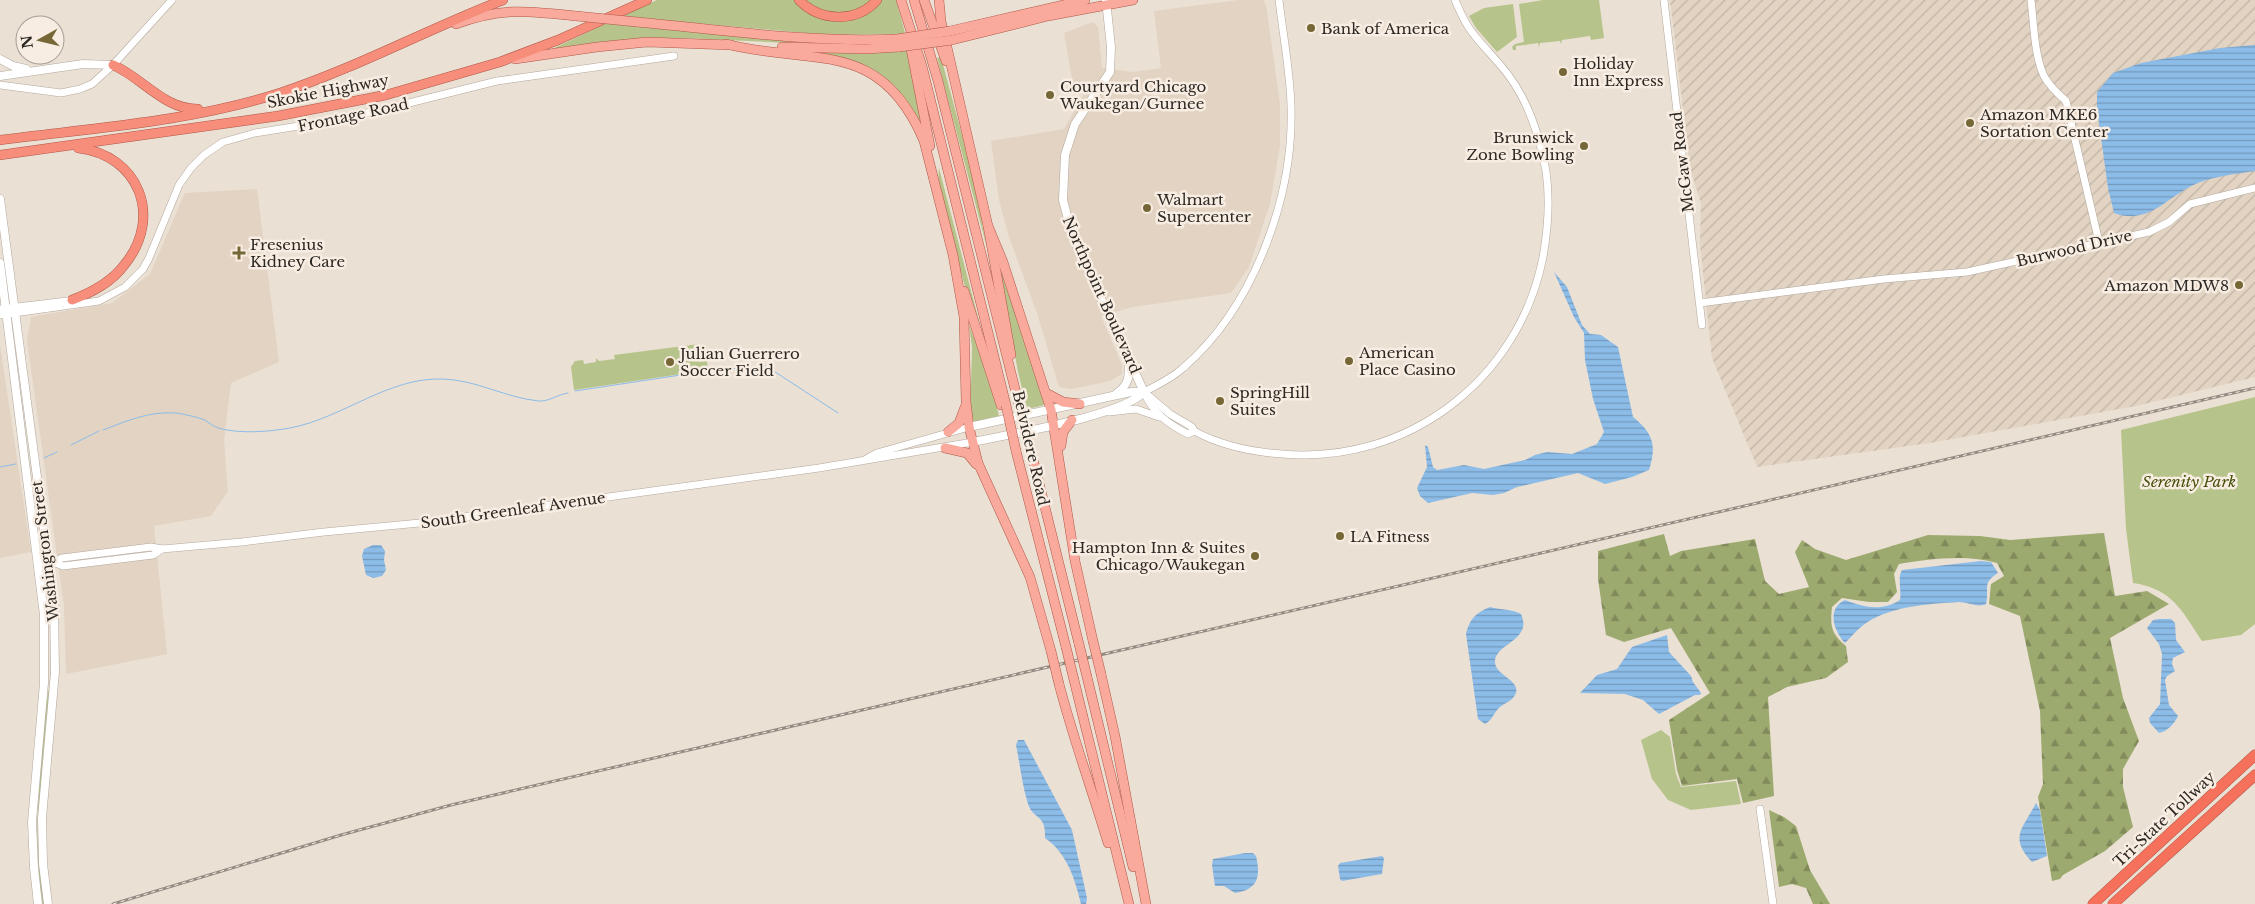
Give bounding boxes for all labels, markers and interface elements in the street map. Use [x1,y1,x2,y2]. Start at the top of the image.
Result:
north arrow [15,15,65,65]
place label: Bank of America [1321,19,1450,38]
marker: Bank of America [1305,22,1317,34]
text: N [17,34,37,50]
place label: Holiday Inn Express [1573,54,1664,90]
marker: Holiday Inn Express [1557,66,1569,78]
street label: Skokie Highway [265,70,391,112]
place label: Courtyard Chicago Waukegan/Gurnee [1059,77,1207,113]
marker: Courtyard Chicago Waukegan/Gurnee [1044,89,1056,101]
street label: Frontage Road [296,94,410,136]
place label: Amazon MKE6 Sortation Center [1979,105,2109,141]
street label: McGaw Road [1666,110,1698,214]
marker: Amazon MKE6 Sortation Center [1964,117,1976,129]
place label: Brunswick Zone Bowling [1466,128,1575,164]
marker: Brunswick Zone Bowling [1578,140,1590,152]
place label: Walmart Supercenter [1156,190,1252,226]
marker: Walmart Supercenter [1141,202,1153,214]
street label: Northpoint Boulevard [1059,213,1145,377]
street label: Burwood Drive [2014,225,2134,271]
place label: Fresenius Kidney Care [250,235,345,271]
marker: Fresenius Kidney Care [232,246,246,260]
place label: Amazon MDW8 [2103,276,2229,295]
marker: Amazon MDW8 [2233,279,2245,291]
place label: American Place Casino [1358,343,1456,379]
place label: Julian Guerrero Soccer Field [678,344,800,380]
marker: American Place Casino [1343,355,1355,367]
marker: Julian Guerrero Soccer Field [664,356,676,368]
place label: SpringHill Suites [1230,383,1310,419]
street label: Belvidere Road [1009,389,1053,507]
marker: SpringHill Suites [1214,395,1226,407]
park label: Serenity Park [2142,472,2236,491]
street label: Washington Street [27,479,63,623]
street label: South Greenleaf Avenue [419,488,607,532]
place label: LA Fitness [1350,527,1430,546]
marker: LA Fitness [1334,530,1346,542]
place label: Hampton Inn & Suites Chicago/Waukegan [1072,538,1245,574]
marker: Hampton Inn & Suites Chicago/Waukegan [1249,550,1261,562]
street label: Tri-State Tollway [2109,767,2219,871]

